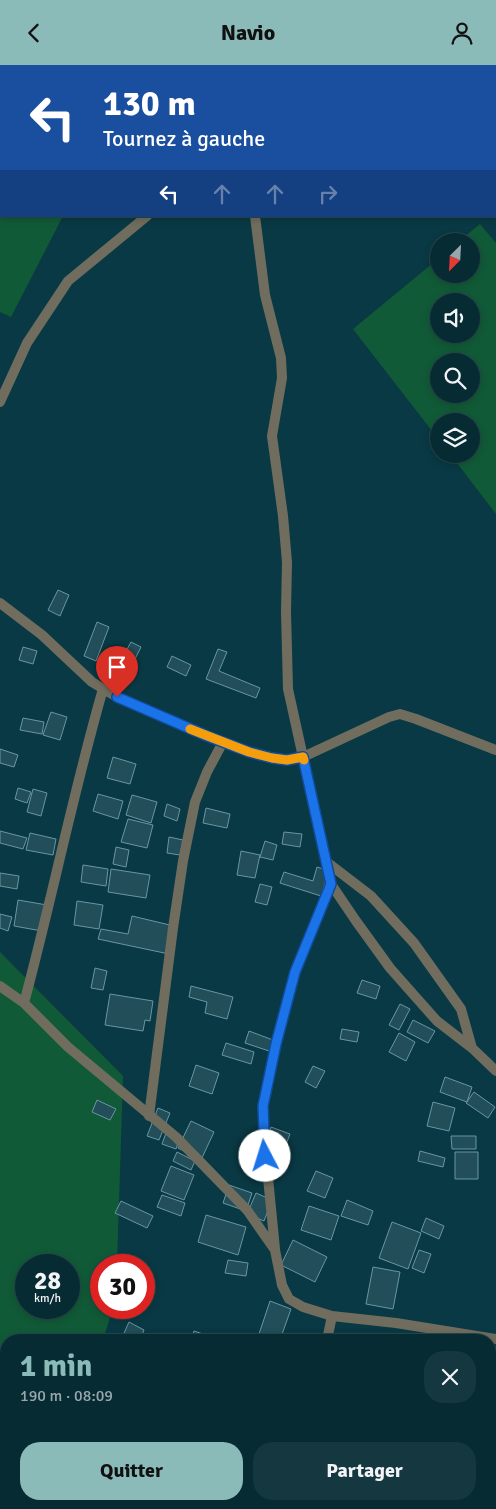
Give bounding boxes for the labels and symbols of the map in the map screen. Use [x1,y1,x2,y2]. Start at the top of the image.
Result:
north arrow [430,233,480,283]
pin [96,646,138,697]
position arrow [238,1129,290,1181]
speed limit sign: 30 [90,1254,155,1319]

